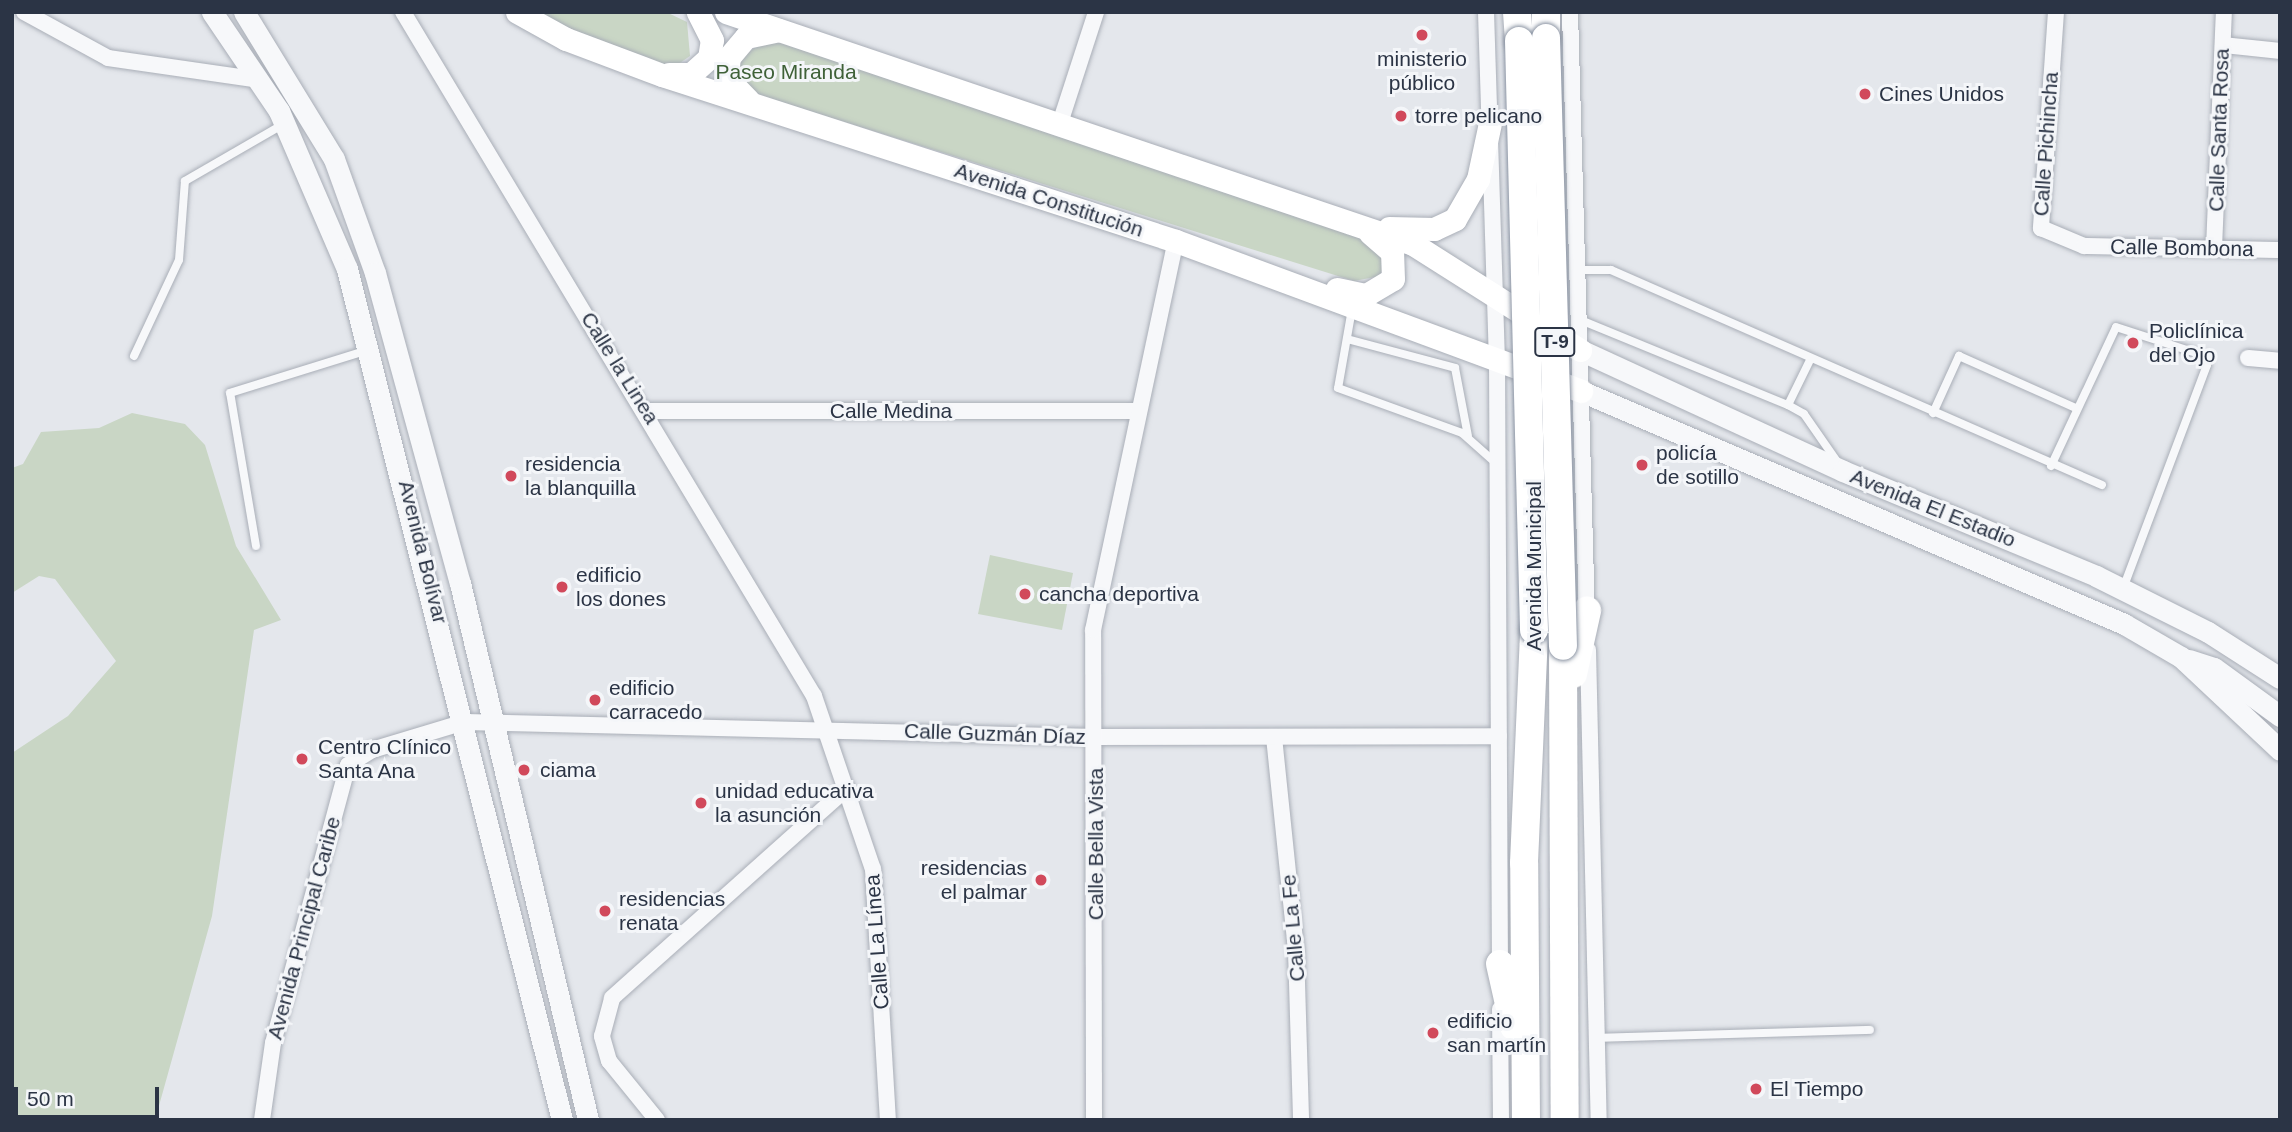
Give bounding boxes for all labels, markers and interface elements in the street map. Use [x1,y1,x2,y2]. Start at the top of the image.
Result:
marker: ministerio público [1414,27,1430,43]
place label: ministerio público [1377,46,1467,96]
street label: Calle Santa Rosa [2204,48,2234,212]
park label: Paseo Miranda [715,59,857,85]
street label: Calle Pichincha [2028,71,2064,217]
place label: Cines Unidos [1879,81,2004,107]
marker: Cines Unidos [1857,86,1873,102]
place label: torre pelicano [1415,103,1542,129]
marker: torre pelicano [1393,108,1409,124]
street label: Avenida Constitución [951,158,1147,242]
street label: Calle Bombona [2110,234,2254,262]
street label: Calle la Linea [576,307,664,429]
place label: Policlínica del Ojo [2149,318,2244,368]
road number: T-9 [1534,326,1576,358]
marker: Policlínica del Ojo [2123,333,2143,353]
street label: Calle Medina [830,398,952,424]
place label: policía de sotillo [1656,440,1739,490]
place label: residencia la blanquilla [525,451,636,501]
marker: policía de sotillo [1634,457,1650,473]
street label: Avenida El Estadio [1847,463,2019,553]
marker: residencia la blanquilla [503,468,519,484]
street label: Avenida Bolívar [393,478,453,626]
street label: Avenida Municipal [1521,481,1547,651]
place label: edificio los dones [576,562,666,612]
marker: edificio los dones [554,579,570,595]
place label: cancha deportiva [1039,581,1199,607]
marker: cancha deportiva [1017,586,1033,602]
place label: edificio carracedo [609,675,702,725]
marker: edificio carracedo [587,692,603,708]
street label: Calle Guzmán Díaz [904,718,1086,750]
place label: Centro Clínico Santa Ana [318,734,451,784]
marker: Centro Clínico Santa Ana [292,749,312,769]
place label: ciama [540,757,596,783]
marker: ciama [514,760,534,780]
street label: Calle Bella Vista [1083,768,1109,920]
place label: unidad educativa la asunción [715,778,874,828]
marker: unidad educativa la asunción [693,795,709,811]
street label: Avenida Principal Caribe [262,814,346,1042]
place label: residencias el palmar [921,855,1027,905]
marker: residencias el palmar [1033,872,1049,888]
street label: Calle La Fe [1276,873,1310,983]
street label: Calle La Línea [860,874,894,1010]
place label: residencias renata [619,886,725,936]
marker: residencias renata [597,903,613,919]
place label: edificio san martín [1447,1008,1546,1058]
marker: edificio san martín [1425,1025,1441,1041]
scale bar [18,1072,163,1116]
place label: El Tiempo [1770,1076,1864,1102]
marker: El Tiempo [1748,1081,1764,1097]
text: 50 m [27,1087,74,1110]

